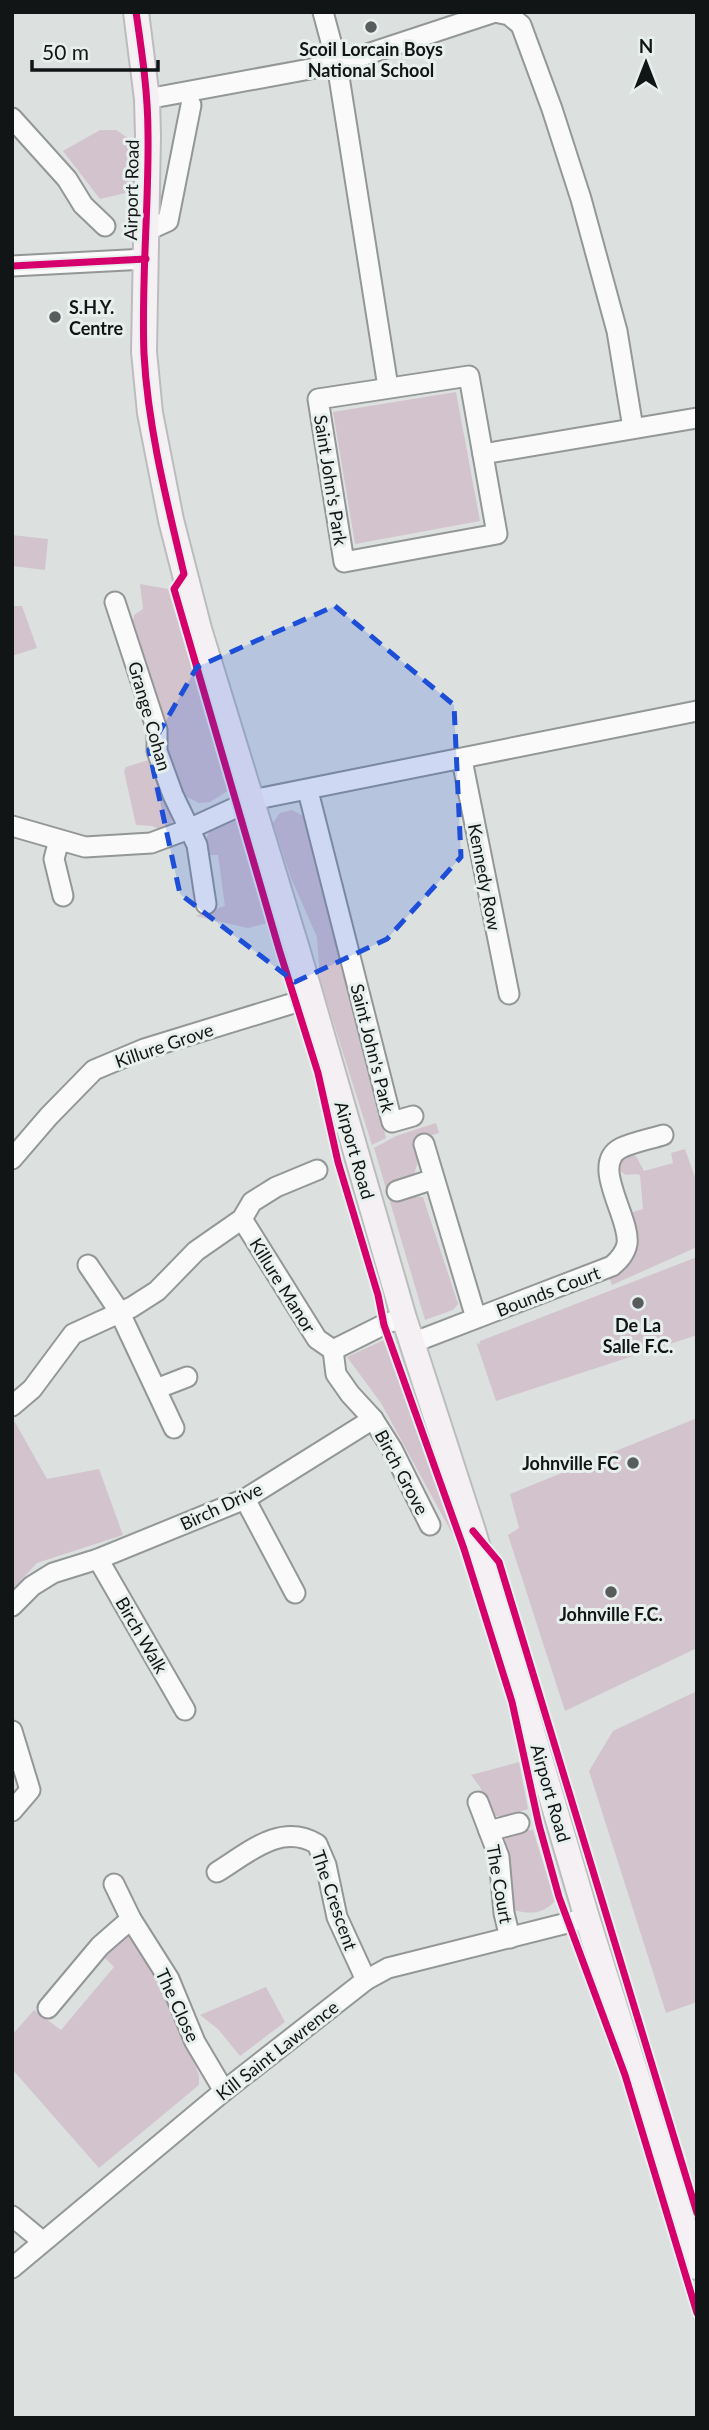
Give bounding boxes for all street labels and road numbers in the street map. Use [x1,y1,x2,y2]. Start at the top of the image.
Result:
street label: Airport Road [119,139,143,241]
street label: Saint John's Park [310,413,352,548]
street label: Grange Cohan [124,659,176,773]
street label: Kennedy Row [464,822,506,932]
street label: Saint John's Park [346,981,400,1115]
street label: Killure Grove [112,1018,216,1072]
street label: Airport Road [331,1098,379,1202]
street label: Killure Manor [245,1234,321,1337]
street label: Bounds Court [493,1261,603,1321]
street label: Birch Grove [370,1426,434,1518]
street label: Birch Drive [176,1477,266,1535]
street label: Birch Walk [111,1593,173,1678]
street label: Airport Road [527,1741,575,1845]
street label: The Court [482,1843,518,1926]
street label: The Crescent [308,1847,363,1953]
street label: The Close [151,1965,205,2045]
street label: Kill Saint Lawrence [211,1995,343,2105]

